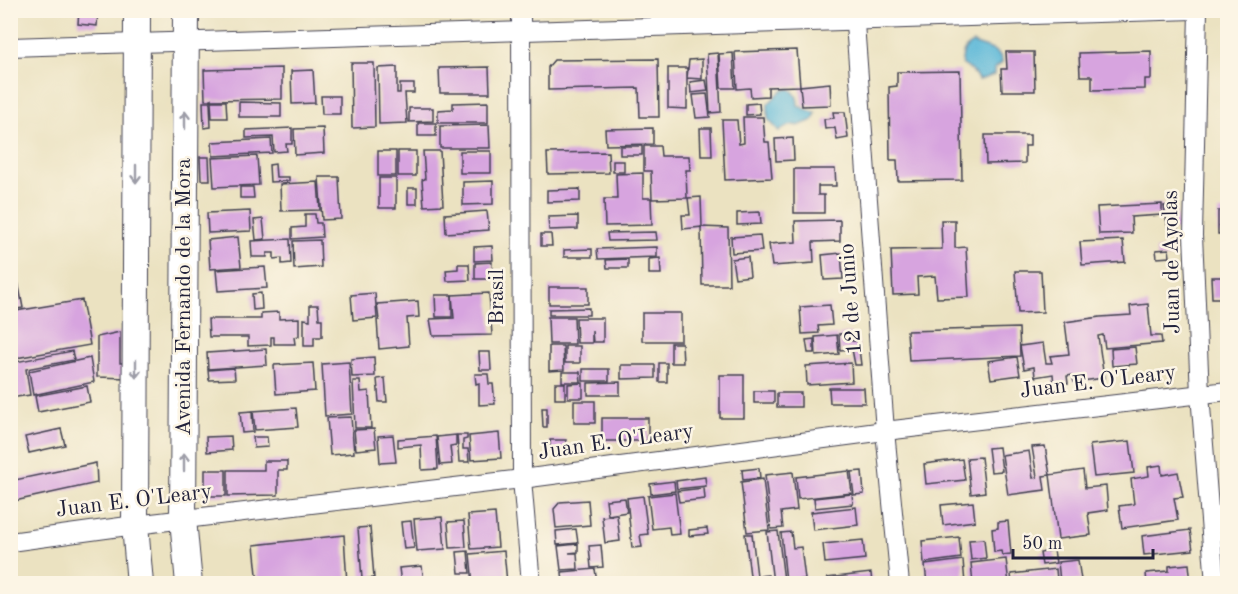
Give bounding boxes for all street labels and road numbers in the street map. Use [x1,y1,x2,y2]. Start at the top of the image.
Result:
street label: Avenida Fernando de la Mora [173,158,195,436]
street label: Juan de Ayolas [1160,190,1184,334]
street label: 12 de Junio [836,242,866,356]
street label: Brasil [486,269,508,325]
street label: Juan E. O'Leary [1019,361,1178,402]
street label: Juan E. O'Leary [537,420,696,464]
street label: Juan E. O'Leary [55,480,214,521]

